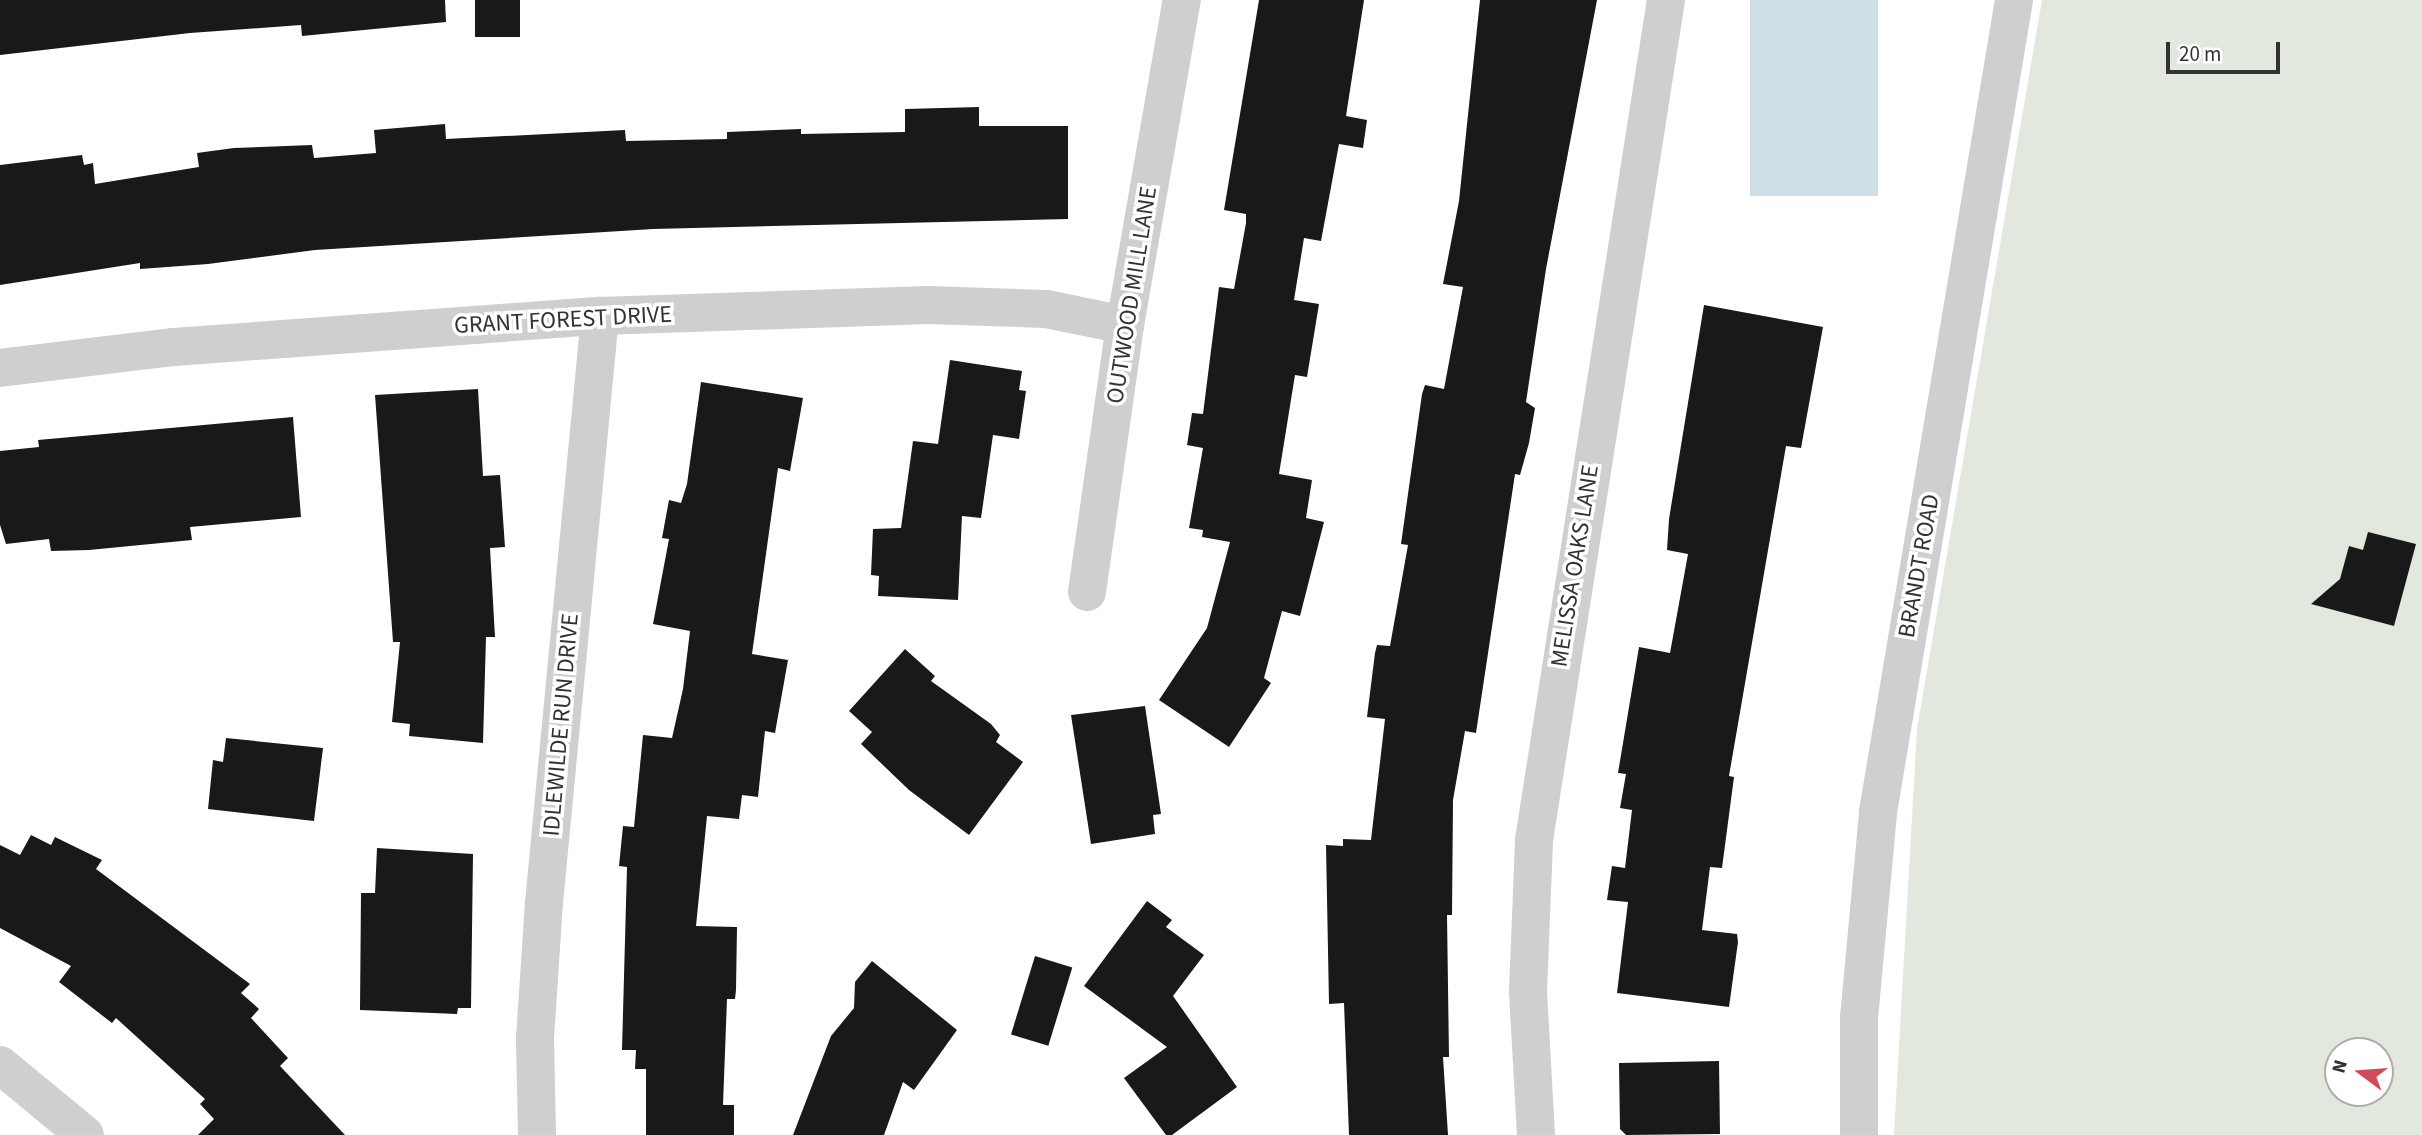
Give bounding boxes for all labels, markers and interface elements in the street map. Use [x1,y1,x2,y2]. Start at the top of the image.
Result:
scale bar [2170,28,2284,72]
text: 20 m [2179,39,2221,69]
street label: OUTWOOD MILL LANE [1101,184,1163,406]
street label: GRANT FOREST DRIVE [453,300,673,340]
street label: MELISSA OAKS LANE [1545,463,1605,669]
street label: BRANDT ROAD [1892,492,1946,640]
street label: IDLEWILDE RUN DRIVE [537,612,585,838]
north arrow [2324,1037,2394,1107]
text: N [2326,1057,2355,1076]

